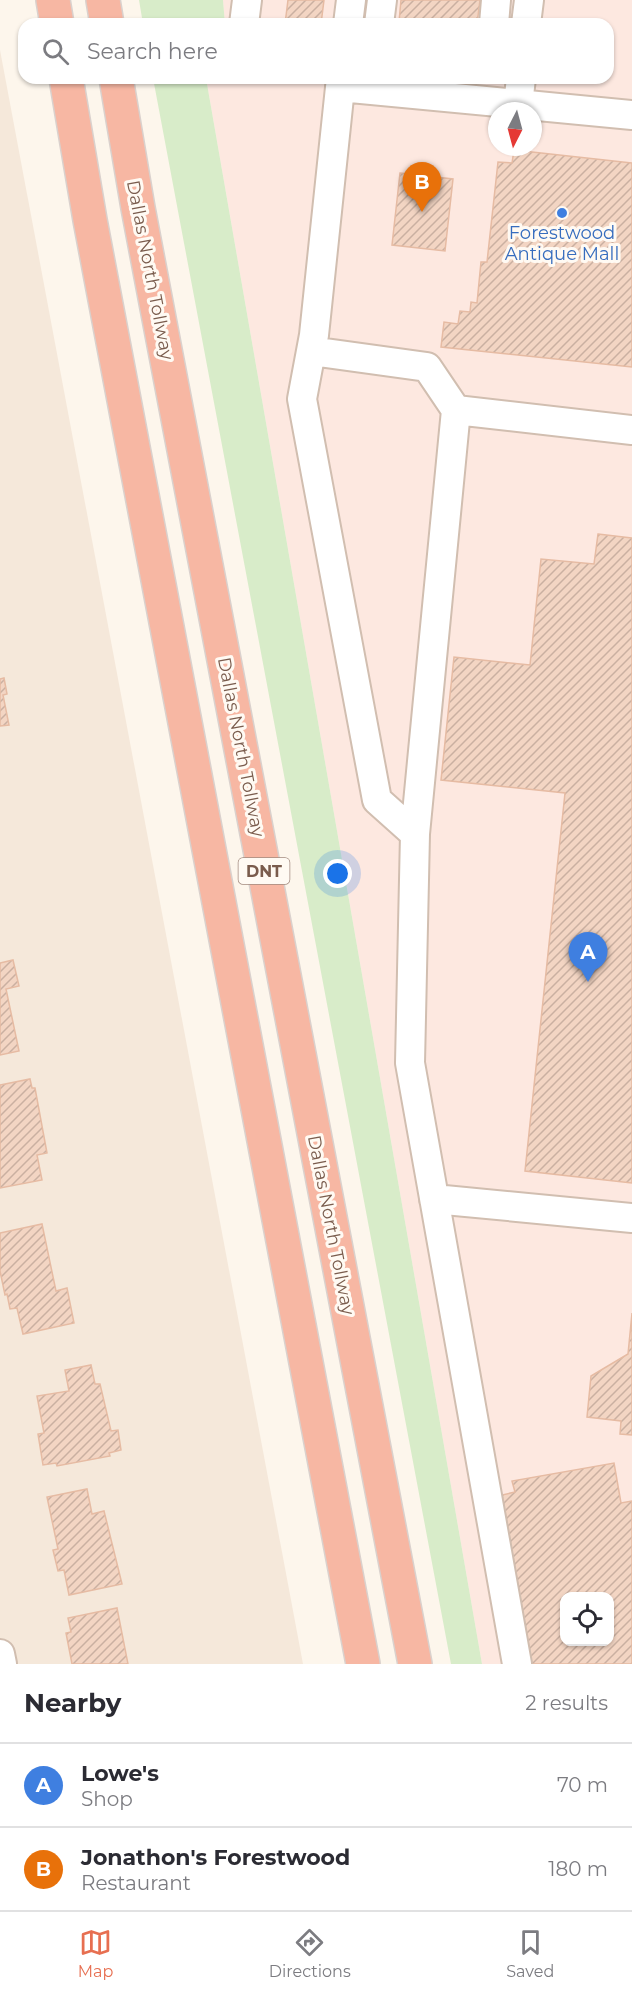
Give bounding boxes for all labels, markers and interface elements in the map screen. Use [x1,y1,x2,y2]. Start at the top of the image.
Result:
search box [18,18,614,84]
icon: search [39,35,72,68]
text: Search here [87,38,218,65]
north arrow [488,102,542,156]
pin: B [402,162,442,212]
street label: Dallas North Tollway [122,178,178,362]
marker: Forestwood Antique Mall [555,206,569,220]
place label: Forestwood Antique Mall [505,222,619,265]
street label: Dallas North Tollway [213,655,269,839]
road number: DNT [238,858,290,884]
your location [323,859,352,888]
pin: A [568,932,608,982]
street label: Dallas North Tollway [303,1133,359,1317]
map controls [560,1592,614,1646]
button: locate [560,1592,614,1646]
text: Nearby [24,1687,121,1719]
text: 2 results [525,1691,608,1715]
text: Lowe's [81,1760,159,1787]
text: A [36,1773,51,1797]
text: 70 m [557,1773,608,1797]
text: Shop [81,1787,133,1811]
text: Jonathon's Forestwood [81,1844,350,1871]
text: B [36,1857,51,1881]
text: 180 m [548,1857,608,1881]
text: Restaurant [81,1871,191,1895]
tab: Map [78,1926,113,1981]
tab: Directions [269,1926,351,1981]
tab: Saved [506,1926,554,1981]

